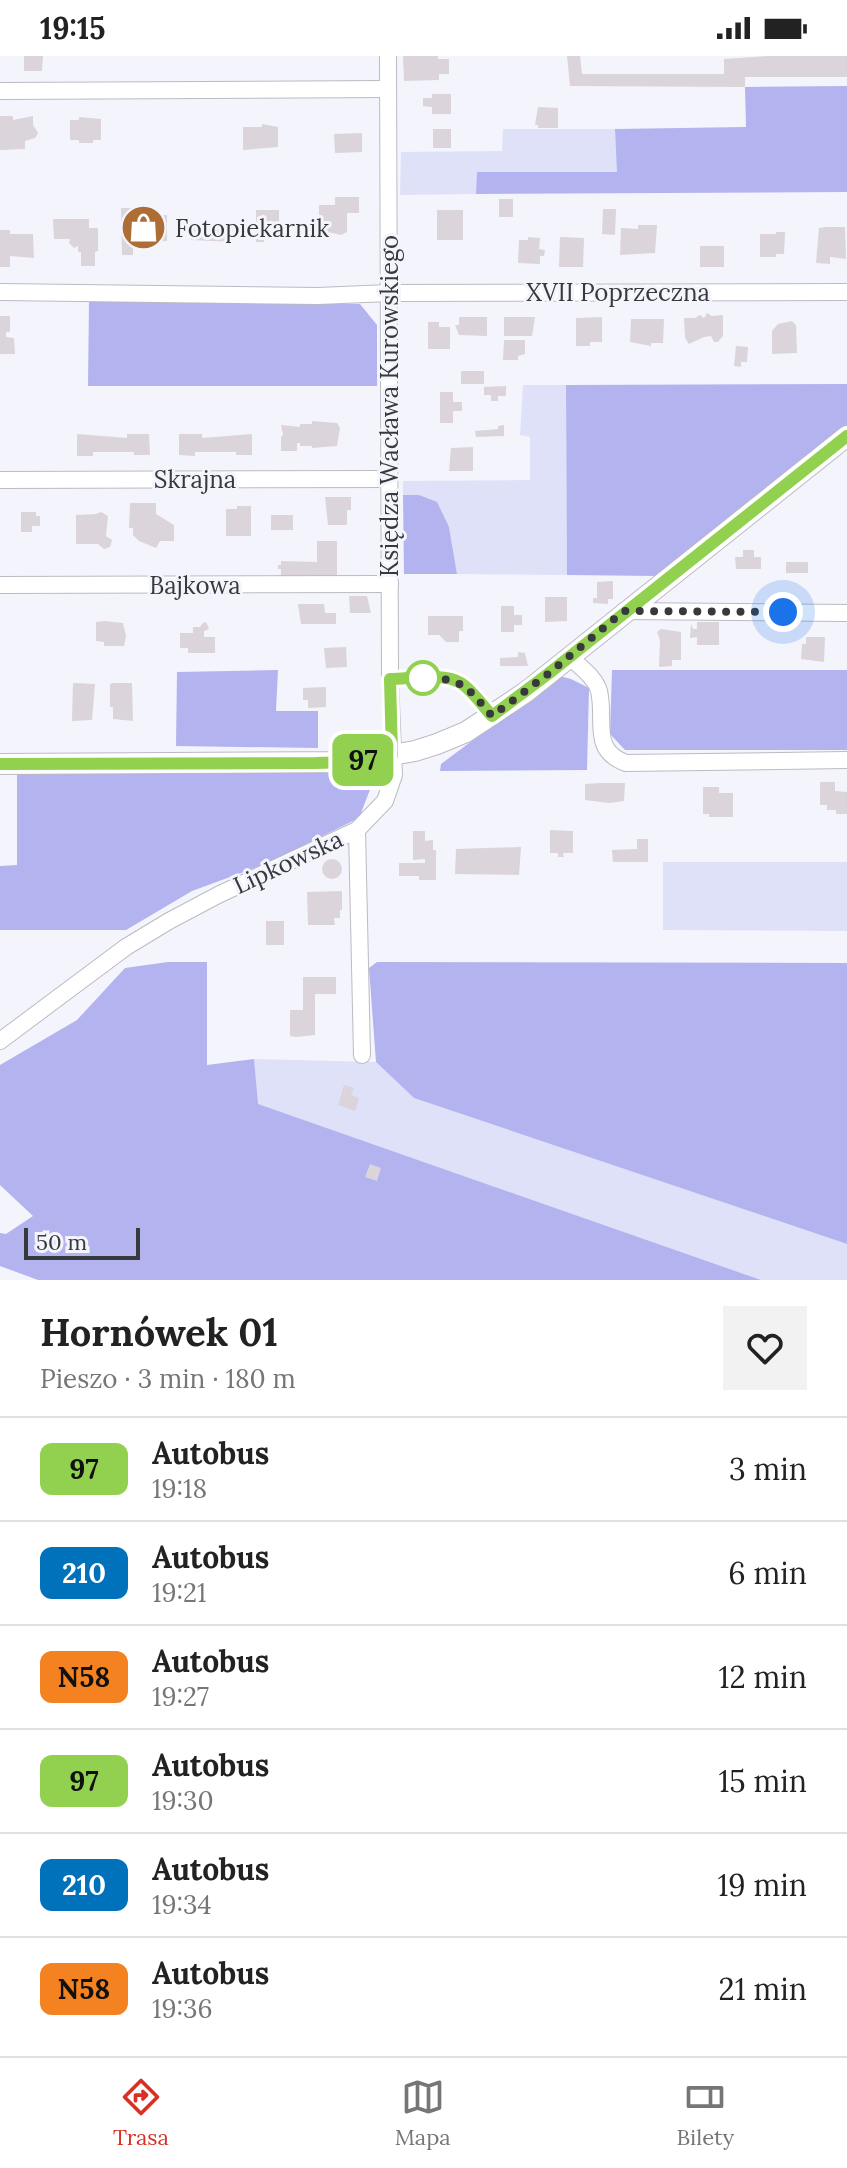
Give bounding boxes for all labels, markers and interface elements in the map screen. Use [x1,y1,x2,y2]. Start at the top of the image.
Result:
text: 19:15 [40,9,105,47]
shop icon: Fotopiekarnik [120,204,168,252]
place label: Fotopiekarnik [175,213,329,244]
street label: Księdza Wacława Kurowskiego [374,235,405,577]
street label: XVII Poprzeczna [526,277,710,308]
street label: Skrajna [154,464,236,495]
street label: Bajkowa [149,570,241,601]
your location [763,592,803,632]
unlabelled marker [406,661,440,695]
line badge: 97 [327,734,399,786]
text: 97 [348,742,378,778]
street label: Lipkowska [228,823,348,901]
scale bar [24,1224,140,1260]
text: 50 m [36,1228,87,1256]
button: heart [723,1306,807,1390]
text: Hornówek 01 [40,1308,278,1356]
text: Pieszo · 3 min · 180 m [40,1362,296,1395]
text: Autobus [152,1434,269,1472]
text: 3 min [729,1450,807,1488]
text: 97 [69,1451,99,1487]
text: 19:18 [152,1472,207,1505]
text: Autobus [152,1538,269,1576]
text: 6 min [728,1554,807,1592]
text: 210 [62,1555,106,1591]
text: 19:21 [152,1576,206,1609]
text: Autobus [152,1642,269,1680]
text: 12 min [719,1658,807,1696]
text: N58 [58,1659,110,1695]
text: 19:27 [152,1680,209,1713]
text: Autobus [152,1746,269,1784]
text: 15 min [718,1762,807,1800]
text: 97 [69,1763,99,1799]
text: 19:30 [152,1784,214,1817]
text: Autobus [152,1850,269,1888]
text: 19 min [717,1866,807,1904]
text: 210 [62,1867,106,1903]
text: 19:34 [152,1888,212,1921]
text: Autobus [152,1954,269,1992]
text: 21 min [719,1970,807,2008]
text: N58 [58,1971,110,2007]
text: 19:36 [152,1992,213,2025]
tab: Trasa [113,2075,169,2151]
tab: Mapa [395,2075,451,2151]
tab: Bilety [676,2075,734,2151]

